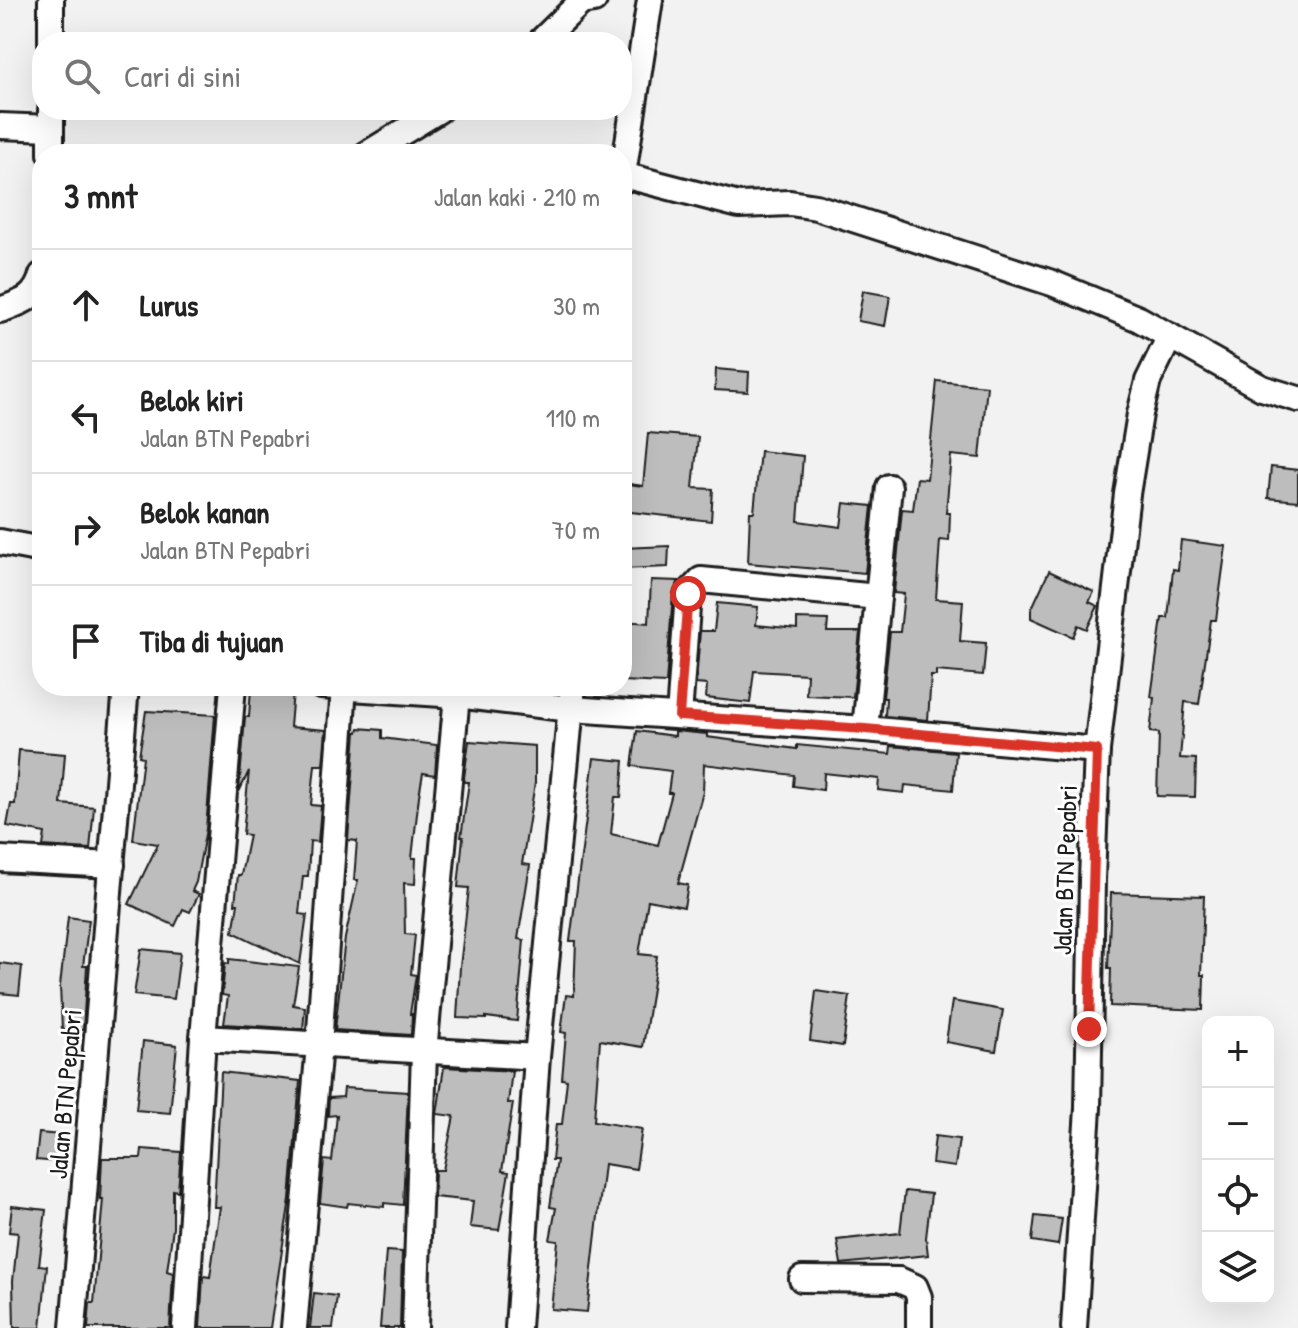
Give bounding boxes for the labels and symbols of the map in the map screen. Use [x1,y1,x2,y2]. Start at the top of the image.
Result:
route start [670,576,706,612]
street label: Jalan BTN Pepabri [1044,784,1085,956]
street label: Jalan BTN Pepabri [40,1007,89,1180]
route end [1071,1011,1107,1047]

